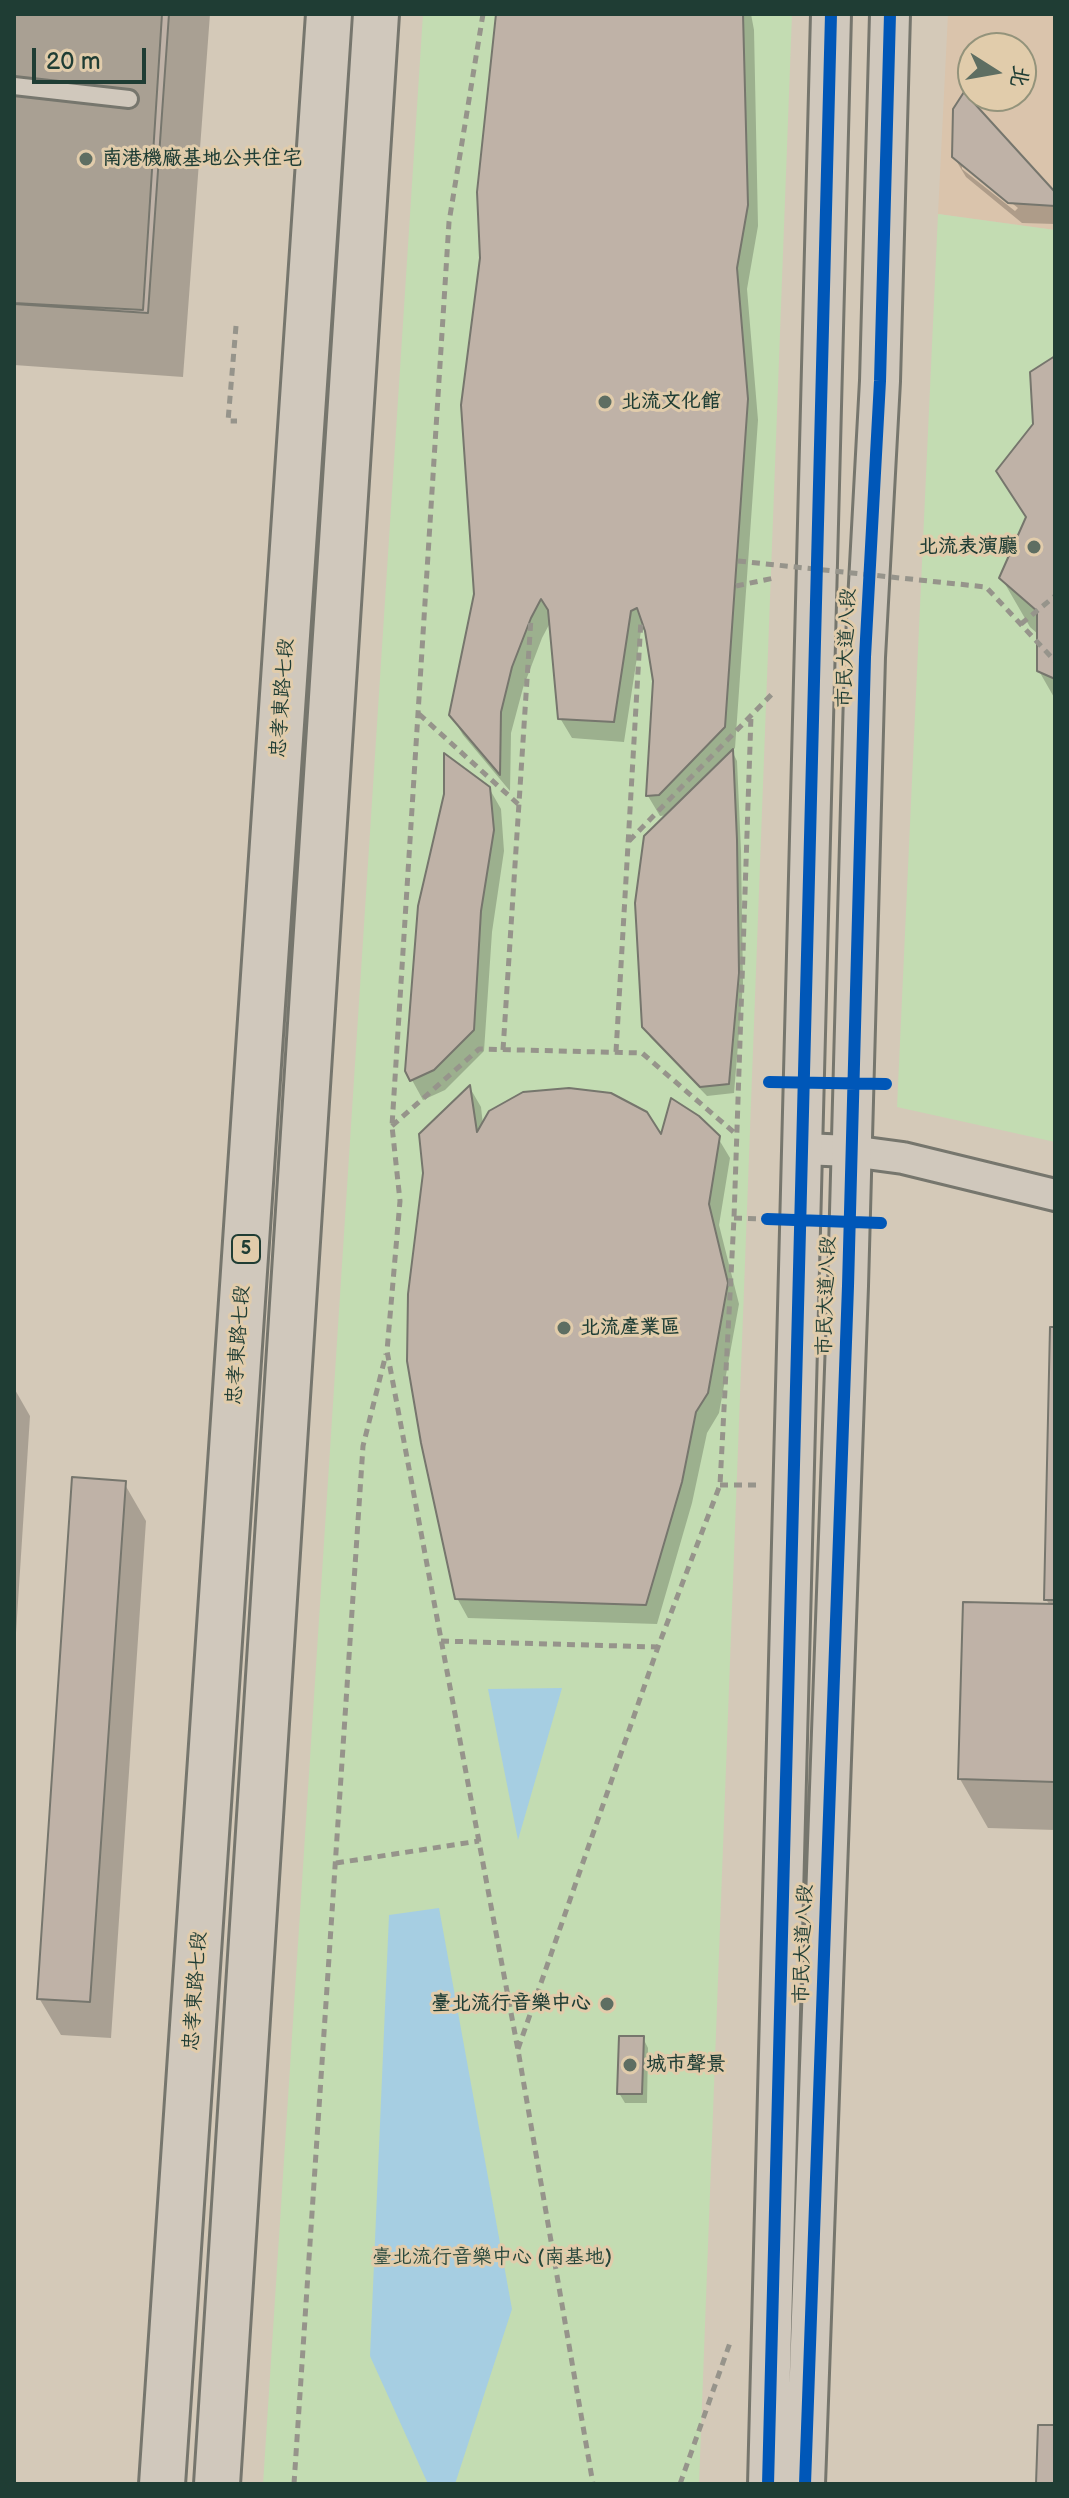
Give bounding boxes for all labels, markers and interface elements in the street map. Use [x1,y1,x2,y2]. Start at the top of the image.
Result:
scale bar [36,32,150,82]
north arrow [957,32,1037,112]
text: 20 m [46,47,101,76]
text: 北 [1004,63,1034,90]
place label: 南港機廠基地公共住宅 [102,147,302,171]
marker: 南港機廠基地公共住宅 [77,150,95,168]
place label: 北流文化館 [621,390,721,414]
marker: 北流文化館 [596,393,614,411]
place label: 北流表演廳 [918,535,1018,559]
marker: 北流表演廳 [1025,538,1043,556]
street label: 市民大道八段 [833,588,861,708]
street label: 忠孝東路七段 [267,637,299,759]
road number: 5 [232,1235,260,1263]
street label: 市民大道八段 [813,1236,841,1356]
street label: 忠孝東路七段 [223,1284,255,1406]
place label: 北流產業區 [580,1316,680,1340]
marker: 北流產業區 [555,1319,573,1337]
street label: 市民大道八段 [790,1884,818,2004]
street label: 忠孝東路七段 [180,1930,212,2052]
place label: 臺北流行音樂中心 [431,1992,591,2016]
marker: 臺北流行音樂中心 [598,1995,616,2013]
place label: 城市聲景 [646,2053,726,2077]
marker: 城市聲景 [621,2056,639,2074]
park label: 臺北流行音樂中心 (南基地) [372,2246,612,2270]

